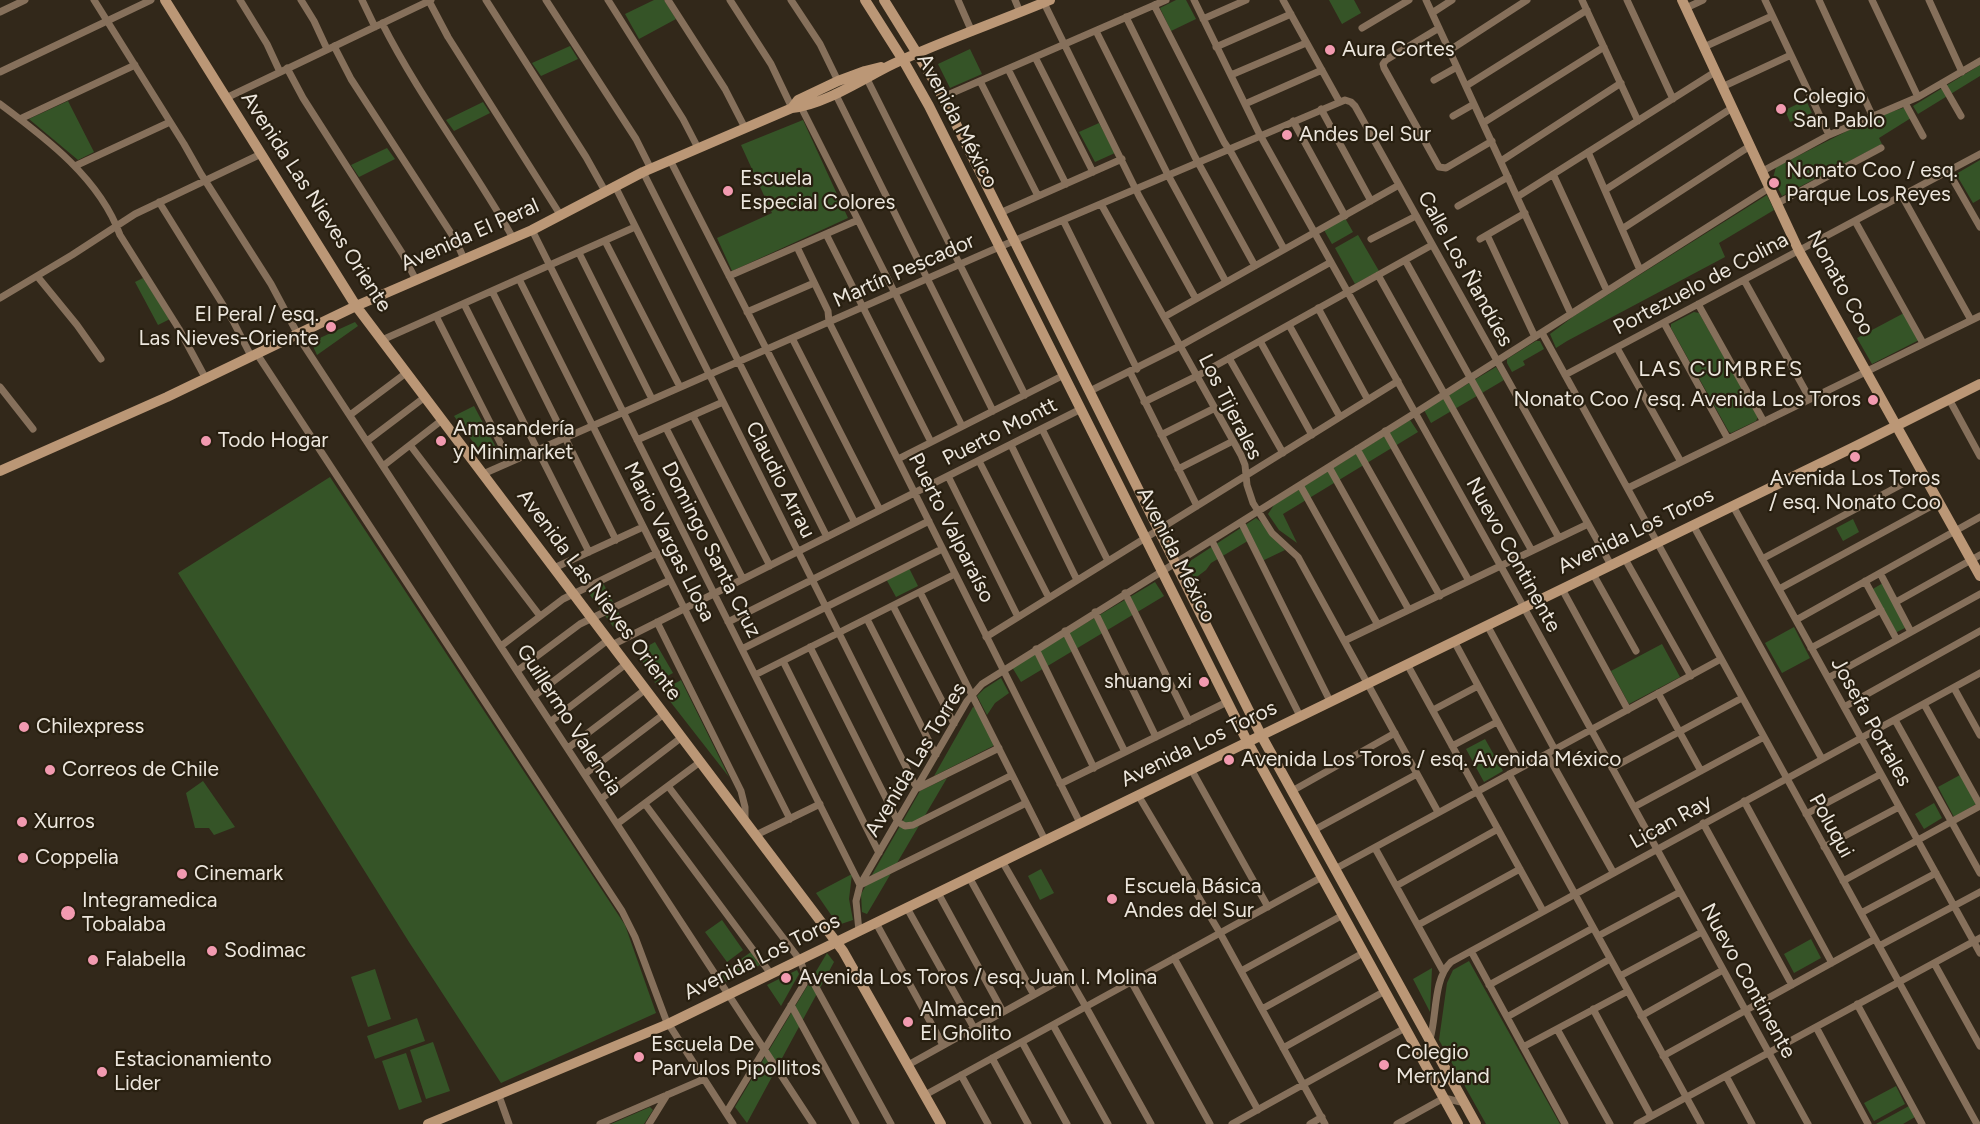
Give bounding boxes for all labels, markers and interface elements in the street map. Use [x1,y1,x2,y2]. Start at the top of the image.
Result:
place label: Aura Cortes [1342,37,1454,63]
marker: Aura Cortes [1323,43,1337,57]
street label: Avenida México [911,50,1003,192]
place label: Colegio San Pablo [1793,84,1885,134]
street label: Avenida Las Nieves Oriente [235,87,397,317]
marker: Colegio San Pablo [1774,102,1788,116]
place label: Andes Del Sur [1299,122,1431,148]
marker: Andes Del Sur [1280,128,1294,142]
place label: Nonato Coo / esq. Parque Los Reyes [1786,158,1958,208]
place label: Escuela Especial Colores [740,166,895,216]
marker: Nonato Coo / esq. Parque Los Reyes [1767,176,1781,190]
marker: Escuela Especial Colores [721,184,735,198]
street label: Calle Los Ñandúes [1412,187,1518,351]
street label: Avenida El Peral [397,193,543,277]
street label: Nonato Coo [1801,226,1879,340]
street label: Portezuelo de Colina [1609,227,1793,341]
street label: Martín Pescador [829,229,979,313]
place label: El Peral / esq. Las Nieves-Oriente [139,302,319,352]
marker: El Peral / esq. Las Nieves-Oriente [324,320,338,334]
street label: Los Tijerales [1193,350,1267,464]
district label: LAS CUMBRES [1638,357,1804,383]
place label: Nonato Coo / esq. Avenida Los Toros [1513,387,1861,413]
street label: Puerto Montt [939,392,1061,472]
marker: Nonato Coo / esq. Avenida Los Toros [1866,393,1880,407]
place label: Amasandería y Minimarket [453,416,574,466]
street label: Claudio Arrau [740,417,820,543]
place label: Todo Hogar [218,428,328,454]
marker: Todo Hogar [199,434,213,448]
marker: Amasandería y Minimarket [434,434,448,448]
street label: Puerto Valparaíso [902,449,1000,607]
marker: Avenida Los Toros / esq. Nonato Coo [1848,450,1862,464]
street label: Mario Vargas Llosa [618,458,720,626]
street label: Domingo Santa Cruz [656,458,766,642]
place label: Avenida Los Toros / esq. Nonato Coo [1769,466,1941,516]
street label: Nuevo Continente [1460,473,1566,637]
street label: Avenida Los Toros [1554,482,1718,580]
street label: Avenida México [1131,483,1221,627]
street label: Avenida Las Nieves Oriente [511,484,687,706]
street label: Guillermo Valencia [511,640,627,800]
street label: Josefa Portales [1825,653,1917,791]
place label: shuang xi [1104,669,1192,695]
marker: shuang xi [1197,675,1211,689]
street label: Avenida Las Torres [860,678,972,842]
street label: Avenida Los Toros [1117,695,1281,793]
place label: Chilexpress [36,714,144,740]
marker: Chilexpress [17,720,31,734]
place label: Avenida Los Toros / esq. Avenida México [1241,747,1621,773]
marker: Avenida Los Toros / esq. Avenida México [1222,753,1236,767]
place label: Correos de Chile [62,757,219,783]
marker: Correos de Chile [43,763,57,777]
street label: Lican Ray [1626,789,1716,855]
street label: Poluqui [1803,790,1859,862]
place label: Xurros [34,809,95,835]
marker: Xurros [15,815,29,829]
place label: Coppelia [35,845,119,871]
marker: Coppelia [16,851,30,865]
place label: Cinemark [194,861,283,887]
marker: Cinemark [175,867,189,881]
place label: Escuela Básica Andes del Sur [1124,874,1262,924]
place label: Integramedica Tobalaba [82,888,217,938]
marker: Escuela Básica Andes del Sur [1105,892,1119,906]
street label: Nuevo Continente [1695,899,1801,1063]
marker: Integramedica Tobalaba [59,904,77,922]
street label: Avenida Los Toros [680,908,844,1006]
place label: Sodimac [224,938,306,964]
marker: Sodimac [205,944,219,958]
place label: Falabella [105,947,186,973]
marker: Falabella [86,953,100,967]
place label: Avenida Los Toros / esq. Juan I. Molina [798,965,1157,991]
marker: Avenida Los Toros / esq. Juan I. Molina [779,971,793,985]
place label: Almacen El Gholito [920,997,1012,1047]
marker: Almacen El Gholito [901,1015,915,1029]
place label: Escuela De Parvulos Pipollitos [651,1032,821,1082]
place label: Colegio Merryland [1396,1040,1490,1090]
place label: Estacionamiento Lider [114,1047,272,1097]
marker: Escuela De Parvulos Pipollitos [632,1050,646,1064]
marker: Colegio Merryland [1377,1058,1391,1072]
marker: Estacionamiento Lider [95,1065,109,1079]

